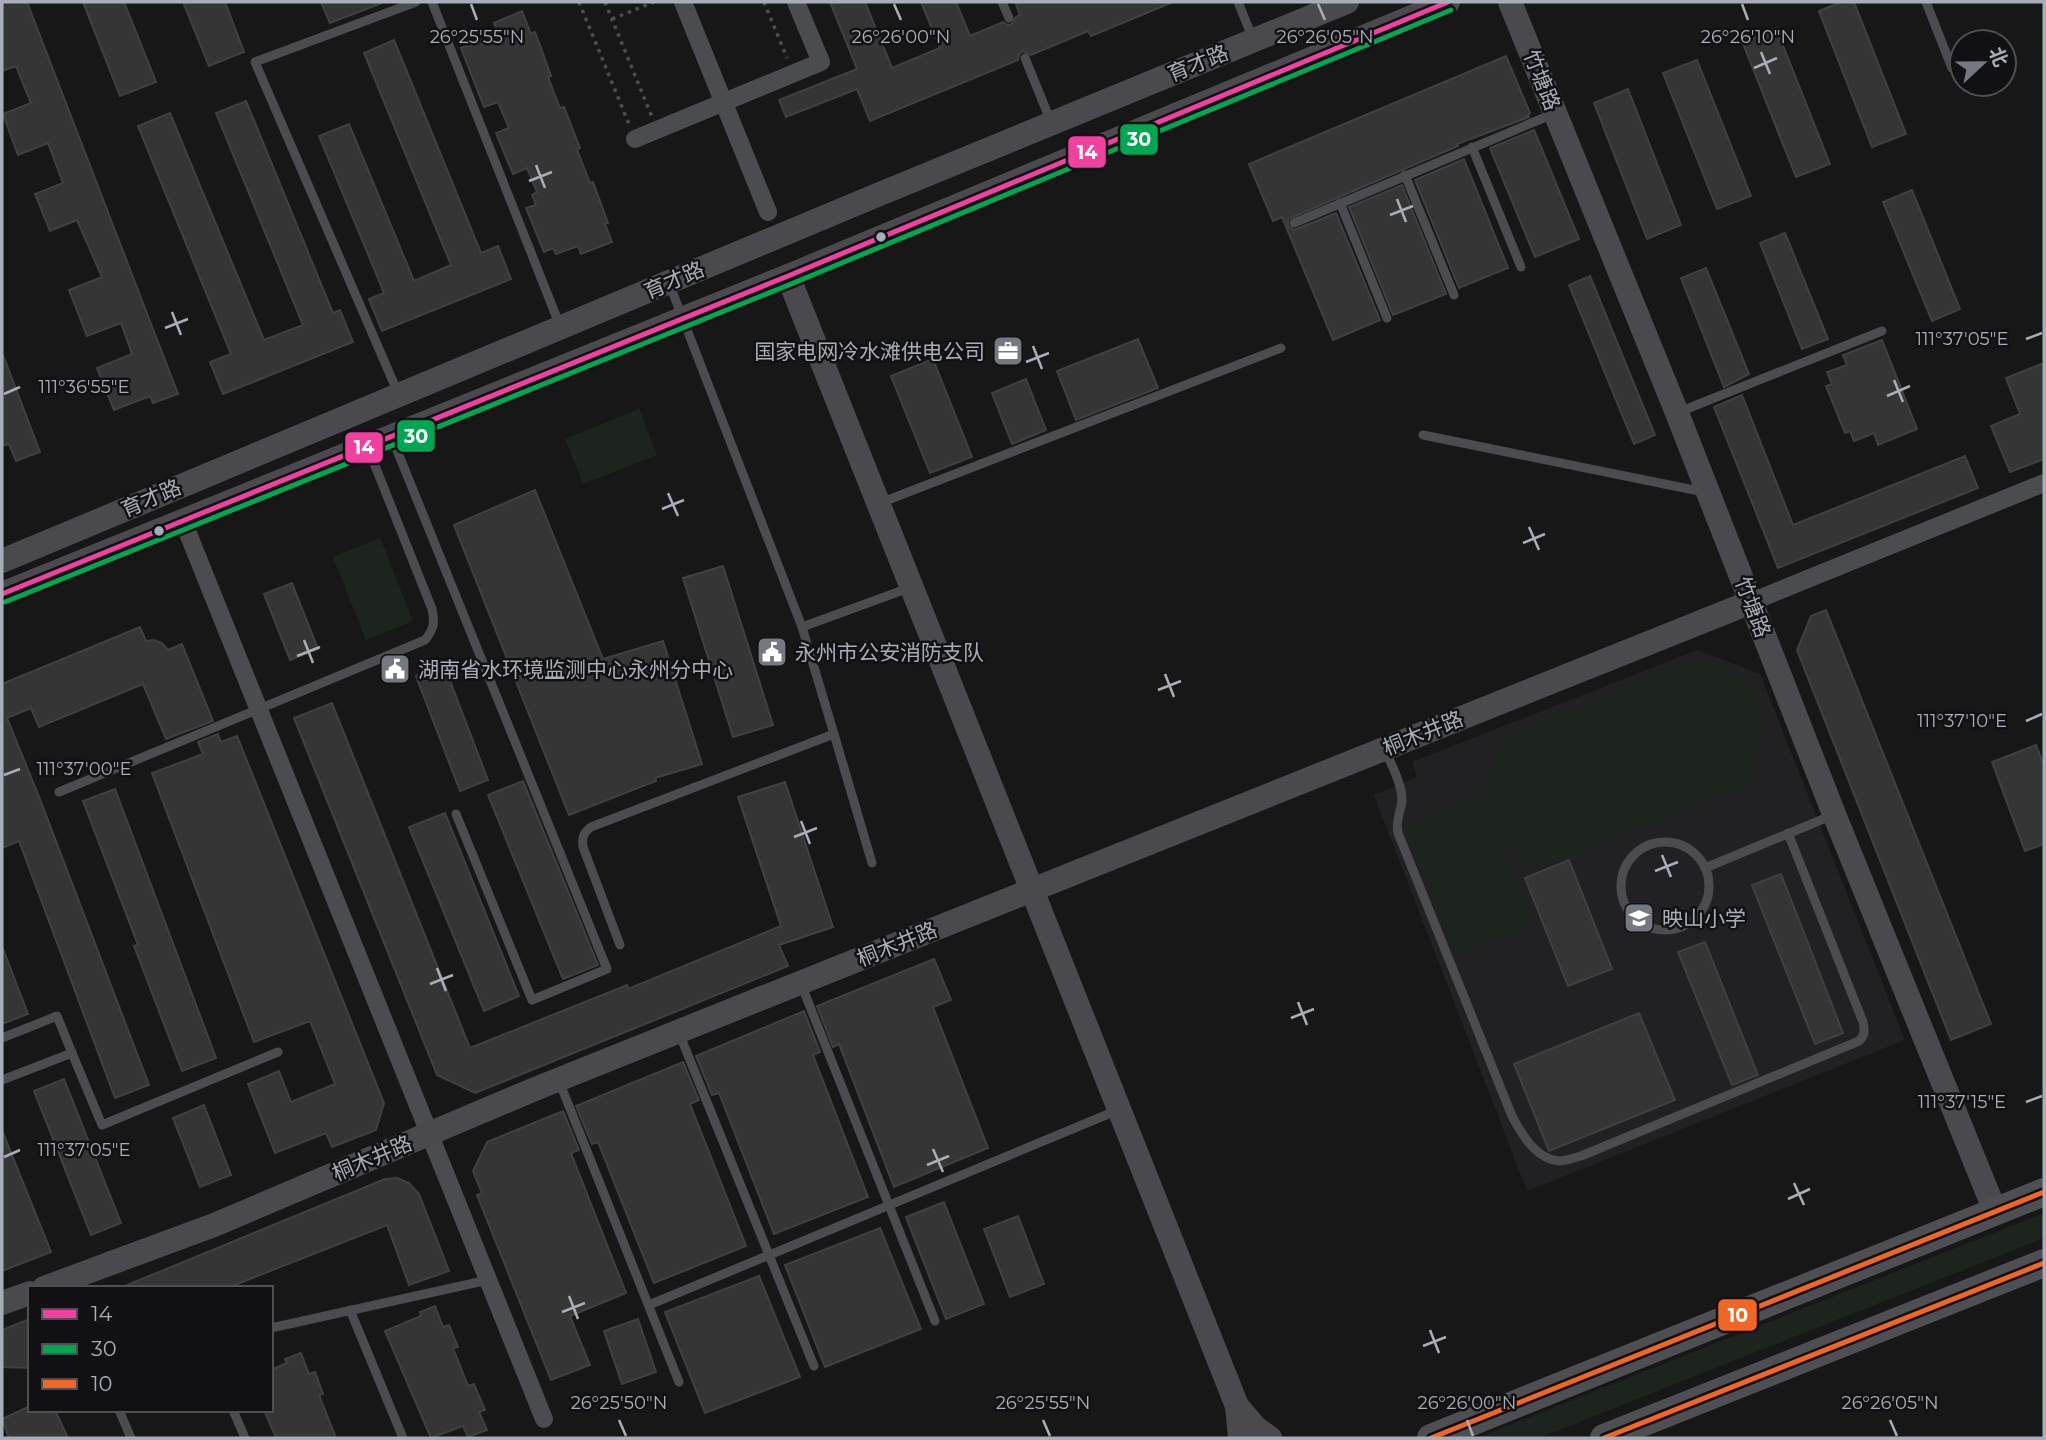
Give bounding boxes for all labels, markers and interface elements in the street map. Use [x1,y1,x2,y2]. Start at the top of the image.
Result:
text: 26°25'55"N [430,26,524,48]
text: 26°26'00"N [852,26,950,48]
text: 26°26'05"N [1276,26,1374,48]
text: 26°26'10"N [1701,26,1795,48]
north arrow [1948,28,2018,98]
street label: 育才路 [1164,40,1232,86]
text: 北 [1984,44,2013,70]
street label: 竹塘路 [1519,46,1565,114]
line badge: 30 [1119,123,1159,156]
text: 30 [1126,128,1151,151]
line badge: 14 [1067,135,1107,169]
text: 14 [1077,141,1097,164]
unlabelled marker [874,230,888,244]
street label: 育才路 [640,256,708,304]
text: 111°37'05"E [1915,328,2009,350]
office icon: 国家电网冷水滩供电公司 [991,334,1025,368]
place label: 国家电网冷水滩供电公司 [754,339,985,364]
text: 111°36'55"E [38,376,130,398]
line badge: 30 [396,419,436,453]
text: 30 [403,425,428,448]
line badge: 14 [344,431,384,464]
text: 14 [354,436,374,459]
street label: 育才路 [117,474,185,522]
unlabelled marker [152,524,166,538]
street label: 竹塘路 [1730,573,1776,641]
public building icon: 永州市公安消防支队 [755,635,789,669]
place label: 永州市公安消防支队 [795,640,984,665]
public building icon: 湖南省水环境监测中心永州分中心 [378,652,412,686]
place label: 湖南省水环境监测中心永州分中心 [418,657,733,682]
street label: 桐木井路 [1379,706,1467,760]
text: 111°37'10"E [1917,710,2007,732]
text: 111°37'00"E [37,758,131,780]
school or university icon: 映山小学 [1622,901,1656,935]
place label: 映山小学 [1662,906,1746,931]
street label: 桐木井路 [853,917,941,971]
text: 111°37'15"E [1918,1091,2006,1113]
street label: 桐木井路 [328,1130,416,1186]
text: 111°37'05"E [37,1139,131,1161]
legend [28,1286,273,1412]
line badge: 10 [1717,1298,1758,1332]
text: 14 [91,1301,113,1326]
text: 10 [1728,1304,1748,1327]
text: 30 [91,1336,117,1361]
text: 10 [91,1371,112,1396]
text: 26°25'50"N [571,1392,667,1414]
text: 26°25'55"N [996,1392,1090,1414]
text: 26°26'00"N [1418,1392,1516,1414]
text: 26°26'05"N [1841,1392,1939,1414]

